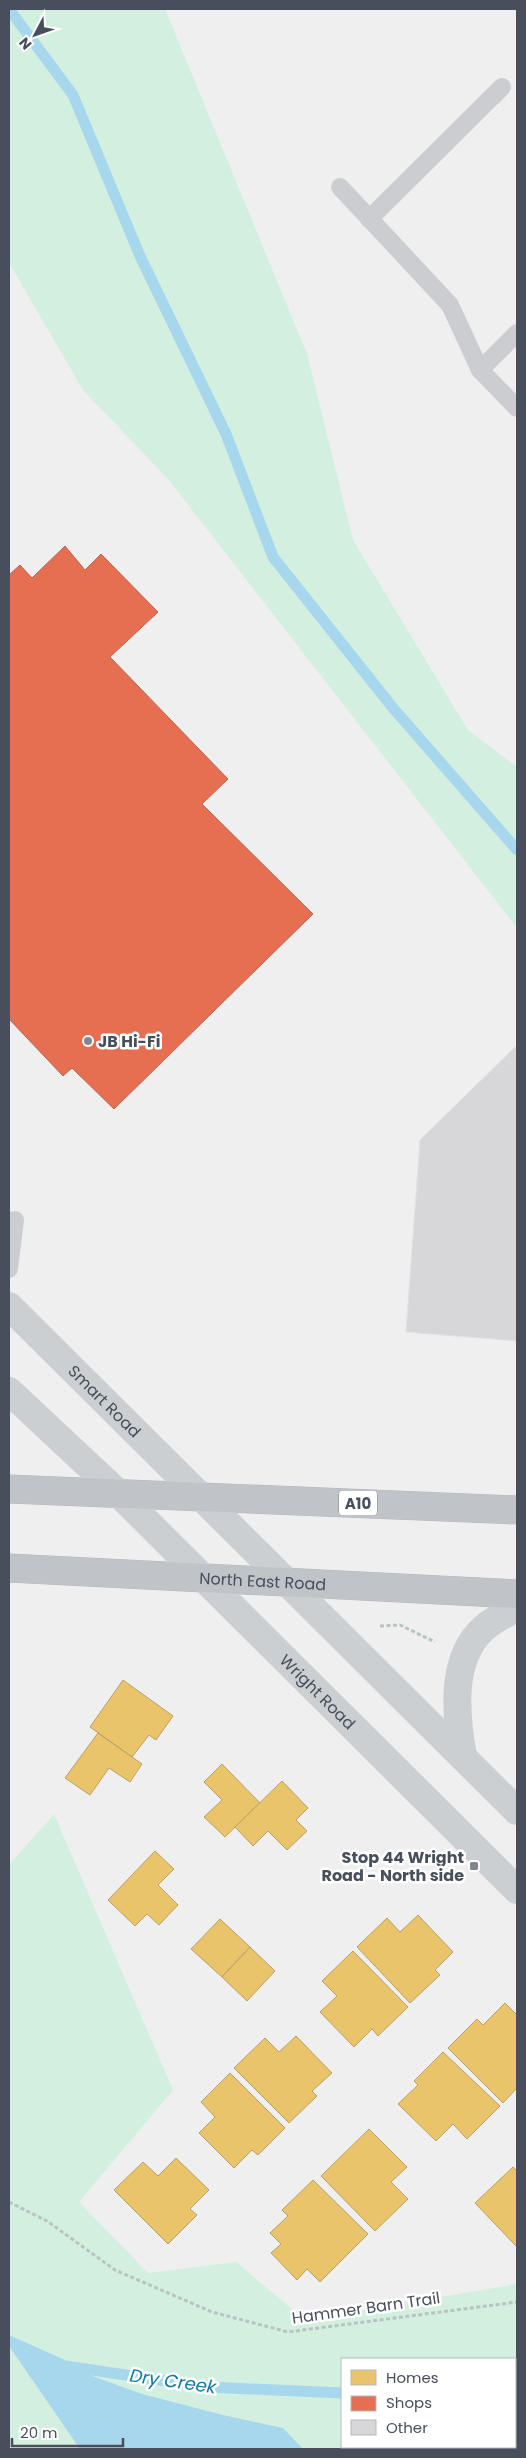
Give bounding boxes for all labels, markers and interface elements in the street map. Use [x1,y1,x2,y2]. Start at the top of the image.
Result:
north arrow [10,10,60,60]
text: N [14,33,36,54]
place label: JB Hi-Fi [98,1030,160,1053]
marker: JB Hi-Fi [82,1035,94,1047]
street label: Smart Road [63,1360,146,1443]
road number: A10 [339,1490,377,1516]
street label: North East Road [199,1566,327,1596]
street label: Wright Road [275,1649,361,1735]
place label: Stop 44 Wright Road - North side [321,1846,464,1887]
marker: Stop 44 Wright Road - North side [468,1860,480,1872]
street label: Hammer Barn Trail [290,2286,442,2330]
legend [341,2358,516,2448]
water label: Dry Creek [128,2363,219,2400]
text: Homes [386,2367,439,2388]
text: Shops [386,2392,432,2413]
scale bar [12,2416,124,2448]
text: Other [386,2417,428,2438]
text: 20 m [20,2422,58,2443]

